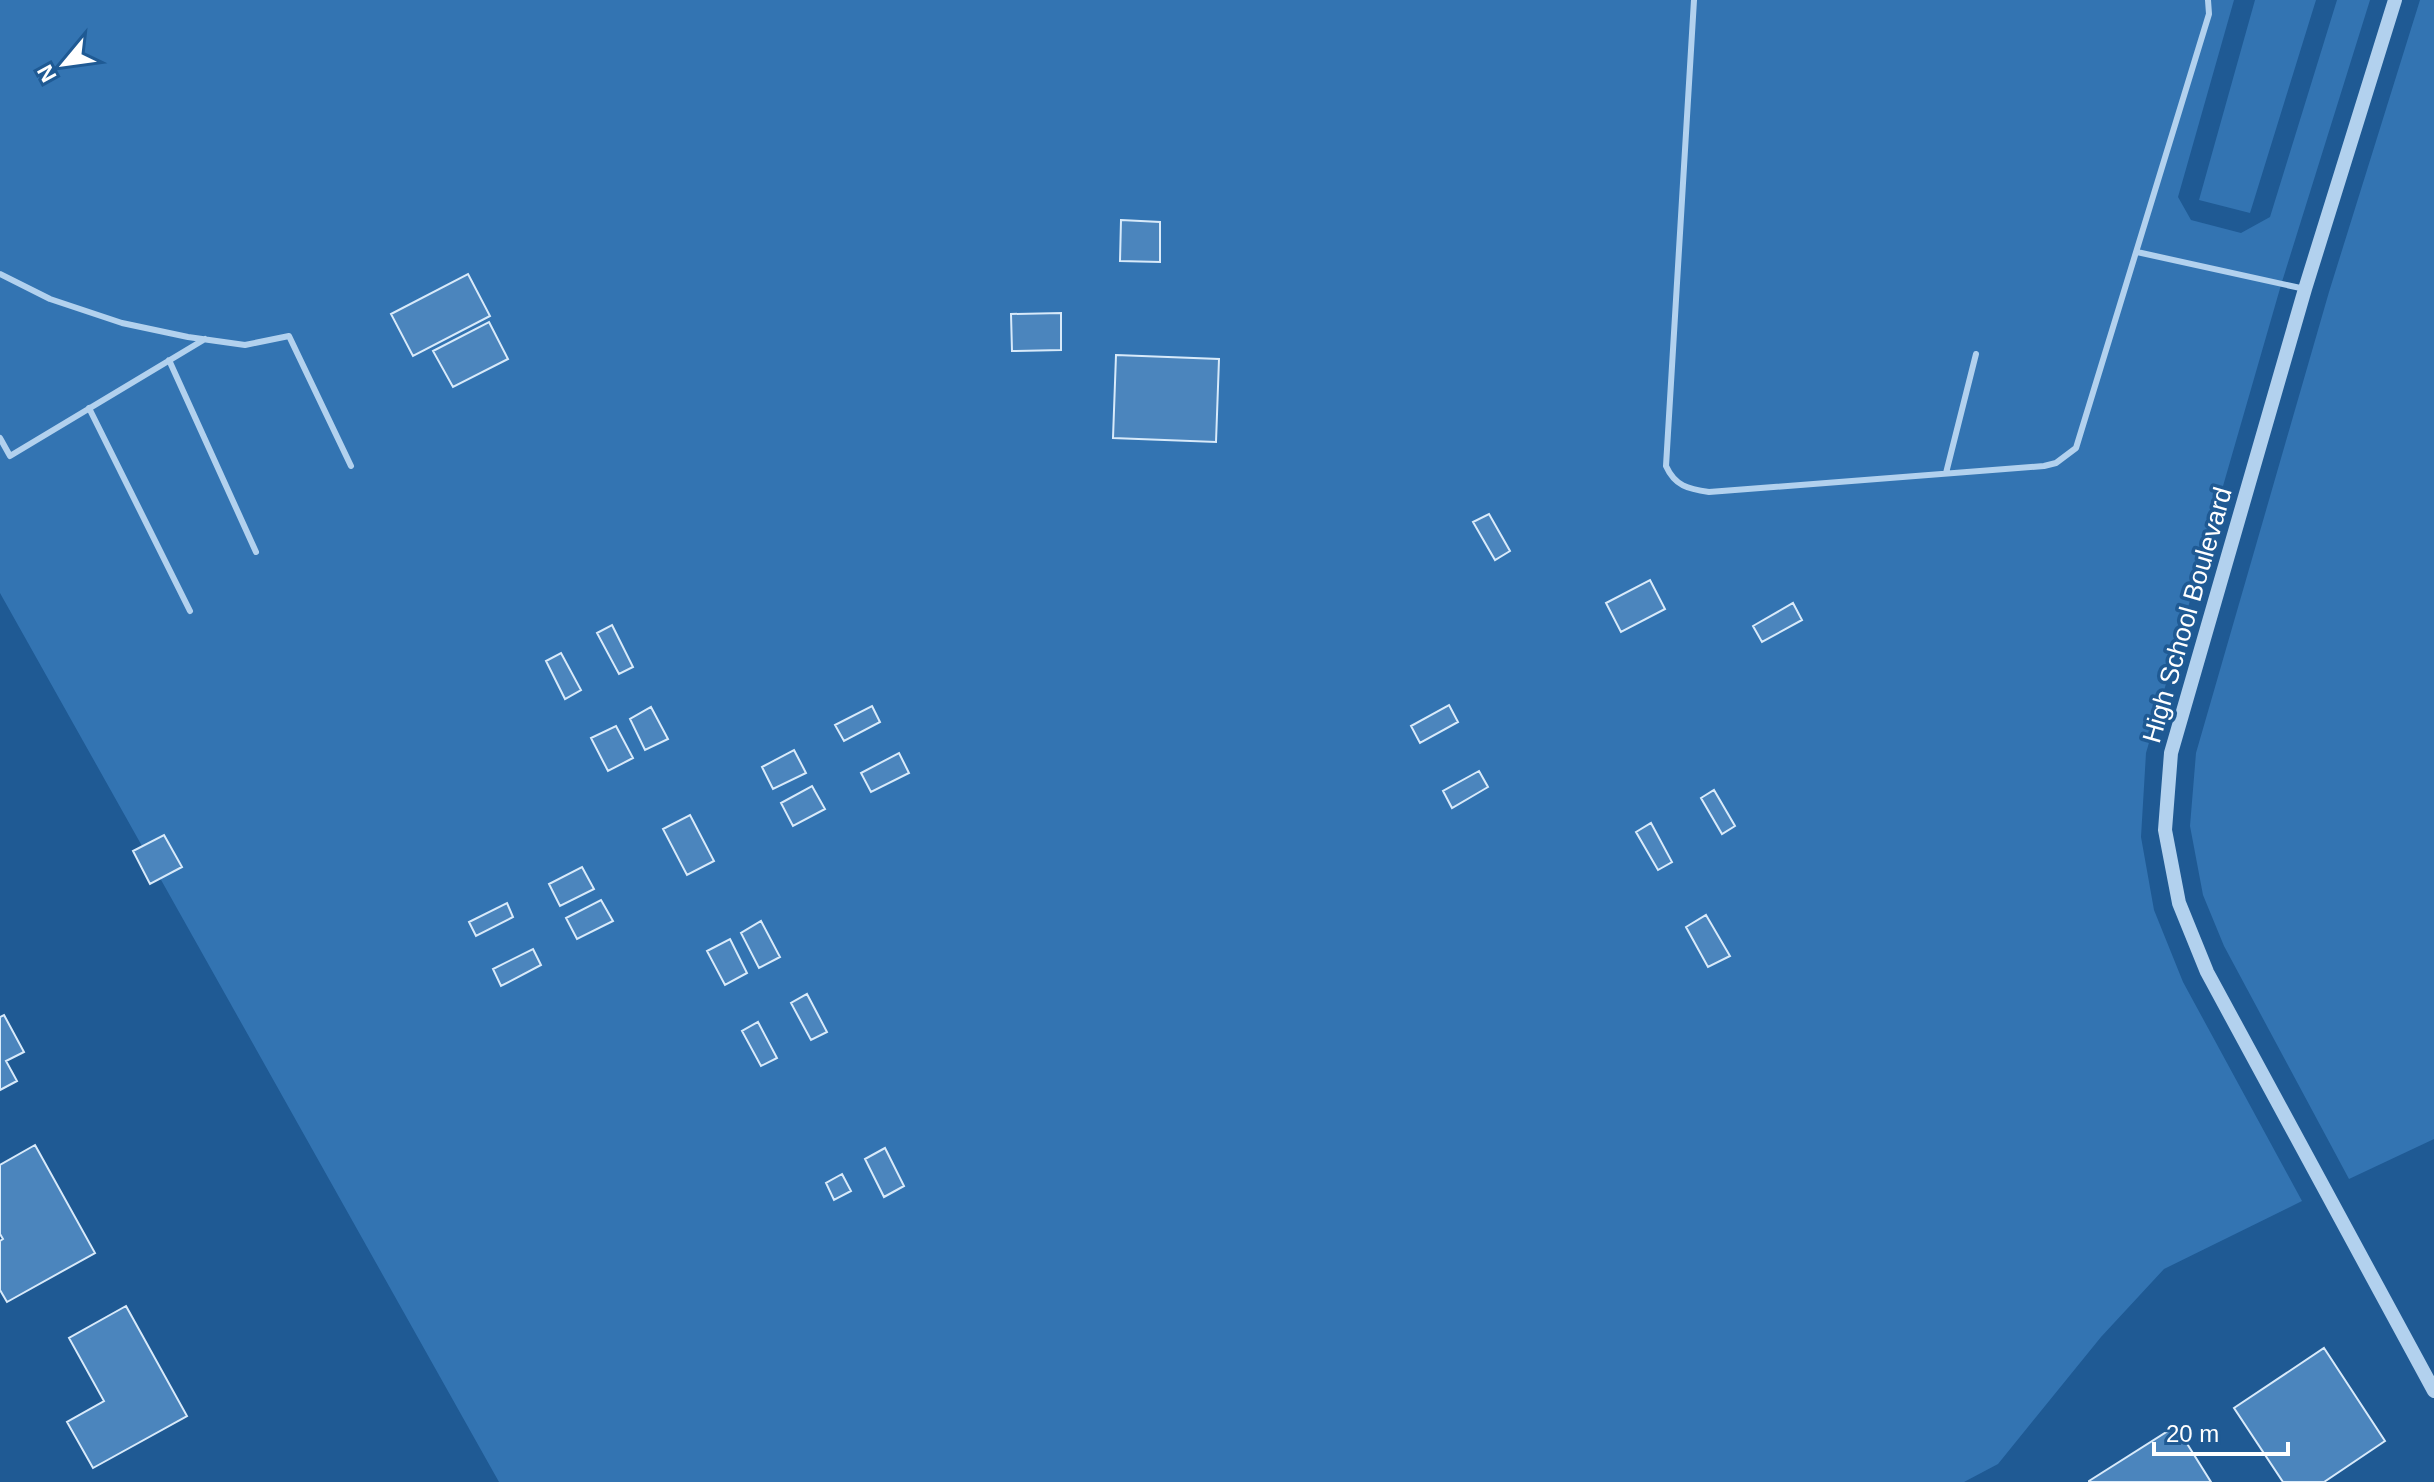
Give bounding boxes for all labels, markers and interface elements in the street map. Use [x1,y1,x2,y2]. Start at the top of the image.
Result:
north arrow [24,24,104,104]
text: N [32,60,62,86]
street label: High School Boulevard [2136,484,2238,746]
scale bar [2154,1406,2288,1456]
text: 20 m [2166,1420,2219,1447]

